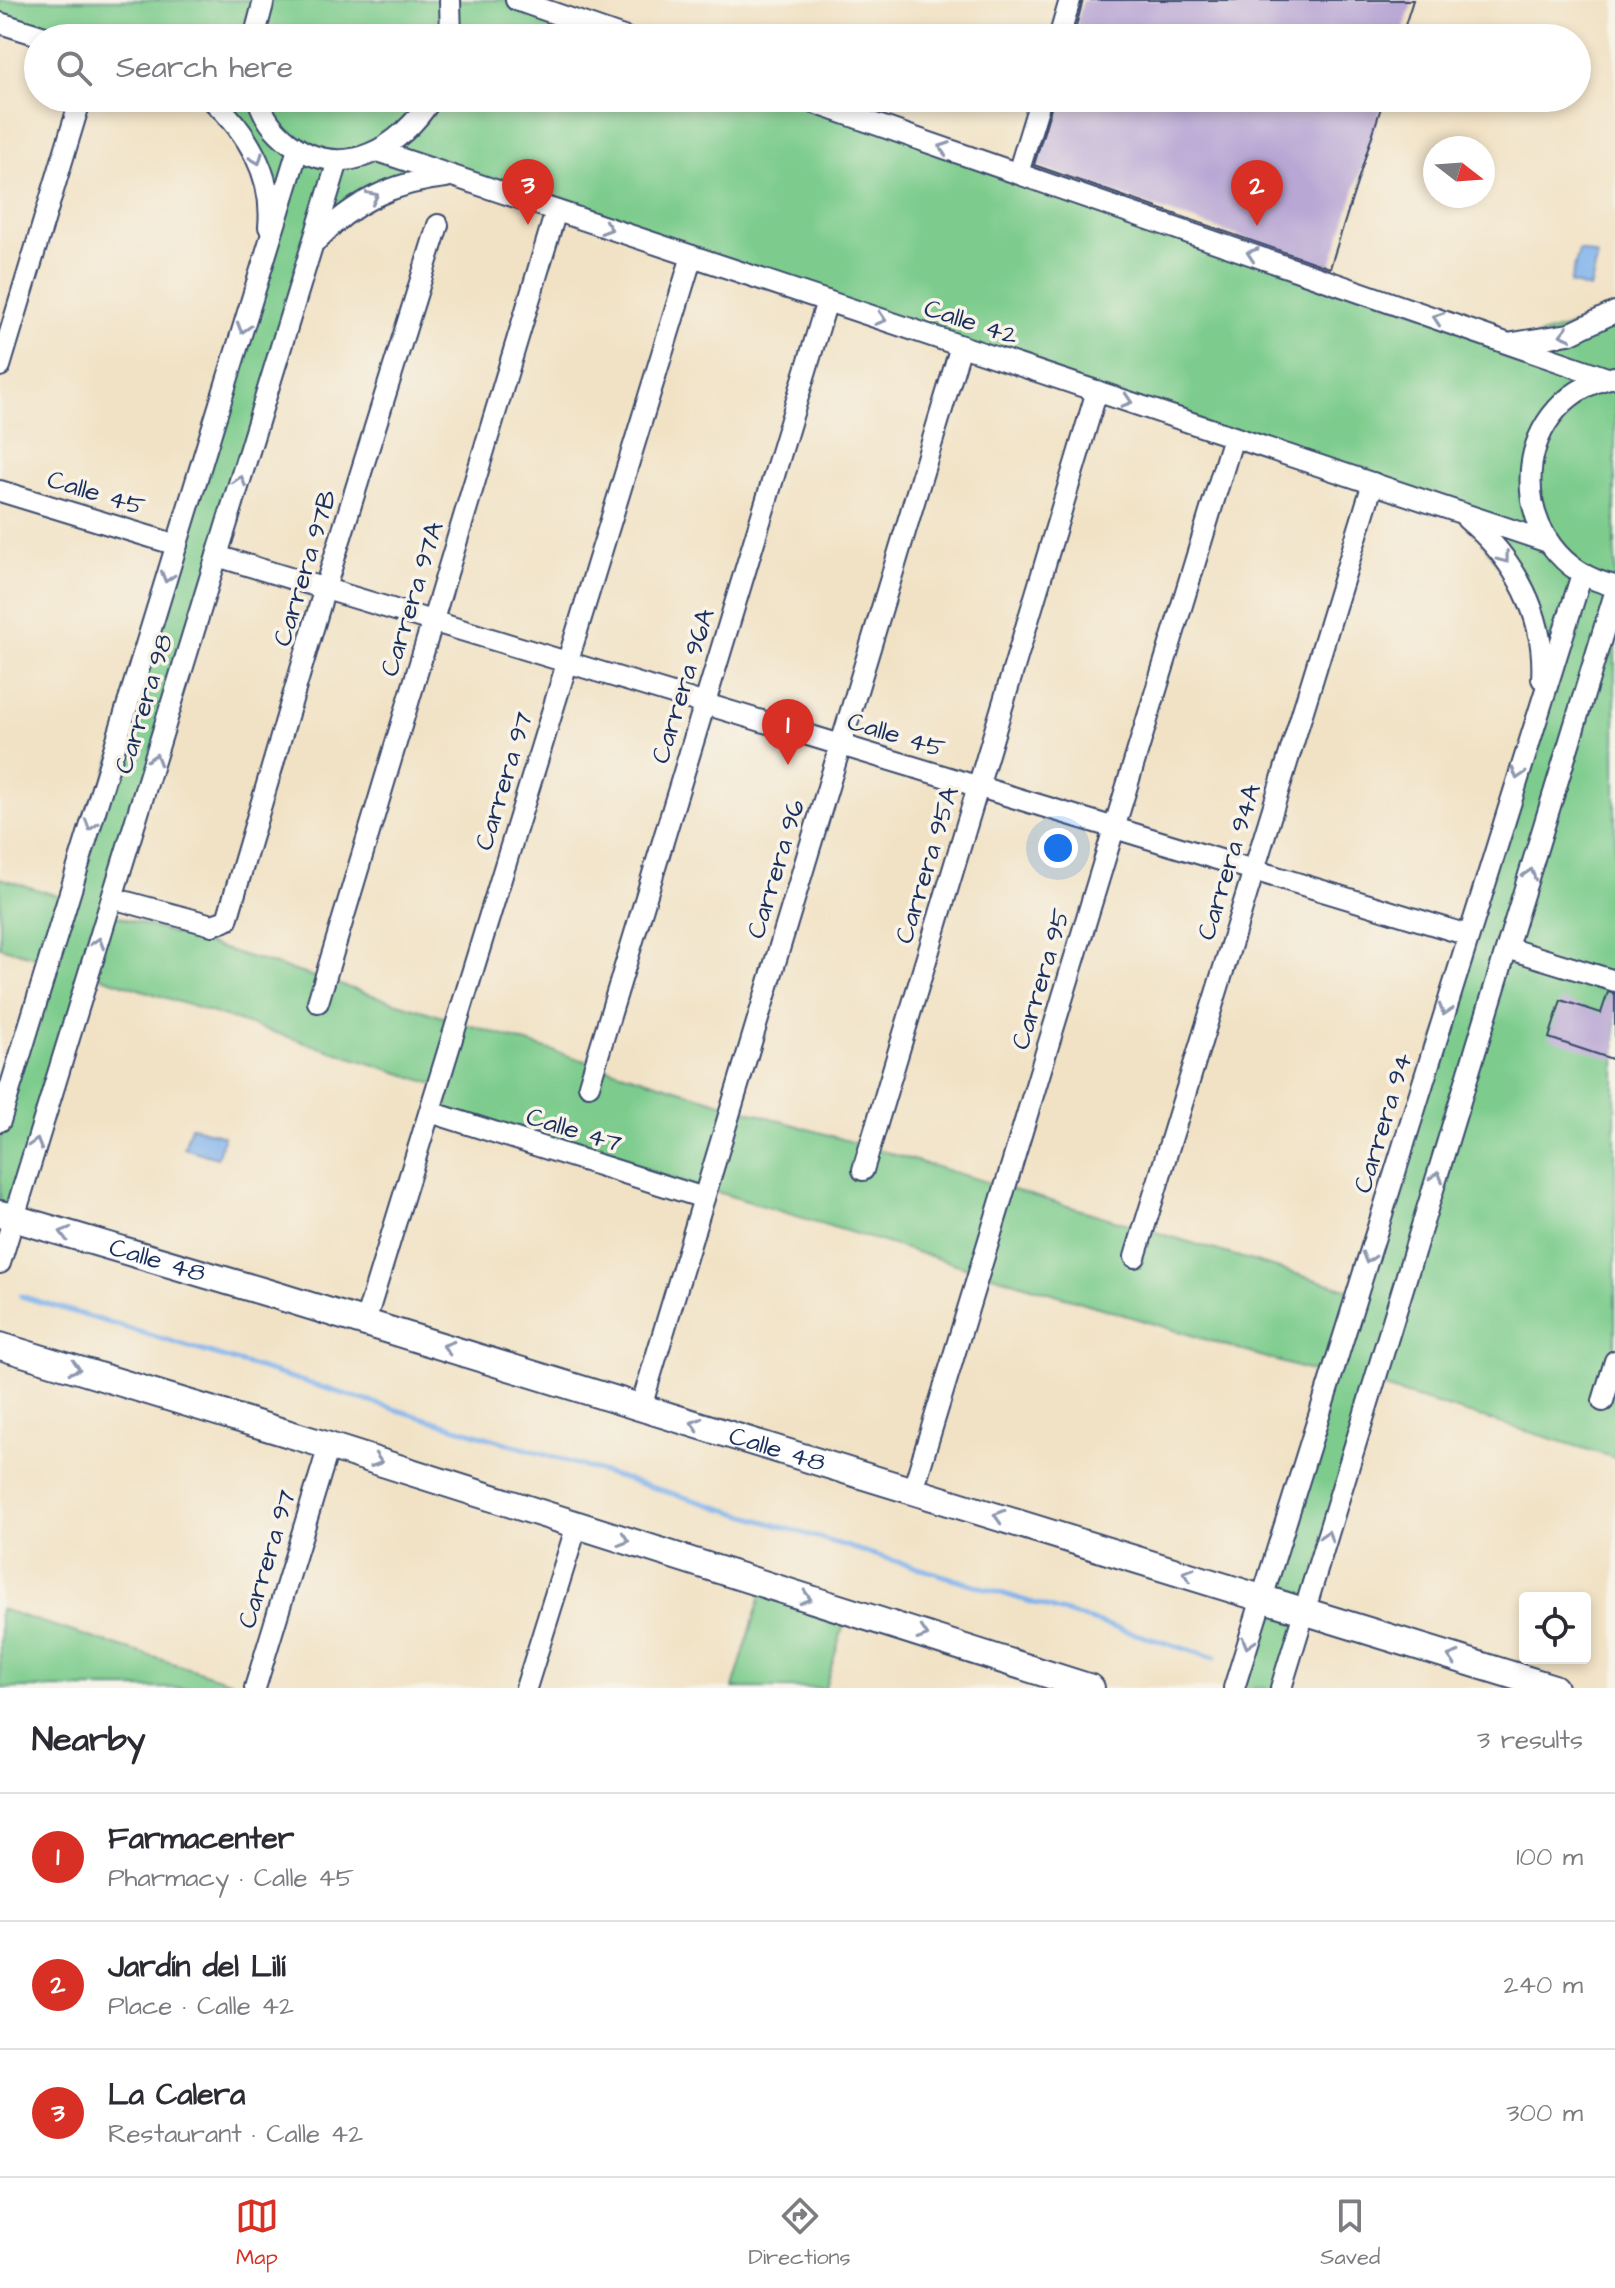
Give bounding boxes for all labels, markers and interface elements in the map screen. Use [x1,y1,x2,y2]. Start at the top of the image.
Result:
search box [24,24,1591,112]
icon: search [52,46,96,90]
text: Search here [116,47,293,89]
north arrow [1423,136,1495,208]
one-way arrow [938,141,952,157]
one-way arrow [247,151,263,165]
pin: 3 [502,159,554,225]
pin: 2 [1231,160,1283,226]
one-way arrow [364,191,379,206]
one-way arrow [600,218,614,234]
one-way arrow [1246,247,1260,264]
street label: Calle 42 [919,290,1023,354]
one-way arrow [873,310,887,326]
one-way arrow [1432,312,1446,328]
one-way arrow [236,321,252,335]
one-way arrow [1559,324,1573,341]
one-way arrow [1120,392,1134,408]
street label: Calle 45 [43,461,149,525]
one-way arrow [231,475,247,489]
street label: Carrera 97B [264,485,346,651]
street label: Carrera 97A [371,517,453,681]
one-way arrow [1495,549,1509,564]
one-way arrow [160,569,176,583]
street label: Carrera 96A [642,604,724,768]
street label: Carrera 98 [106,630,182,778]
pin: 1 [762,699,814,765]
street label: Calle 45 [843,703,949,767]
street label: Carrera 97 [466,707,542,855]
one-way arrow [145,752,161,766]
one-way arrow [1511,767,1527,780]
street label: Carrera 94A [1188,779,1270,945]
street label: Carrera 95A [886,782,968,948]
street label: Carrera 96 [738,795,814,943]
one-way arrow [84,818,100,832]
your location [1038,828,1078,868]
one-way arrow [1521,867,1537,881]
street label: Carrera 95 [1003,904,1079,1054]
one-way arrow [89,937,105,950]
one-way arrow [1438,1002,1454,1016]
street label: Carrera 94 [1345,1048,1421,1198]
street label: Calle 47 [522,1098,626,1162]
one-way arrow [27,1137,43,1151]
one-way arrow [1428,1171,1444,1184]
one-way arrow [58,1226,72,1242]
street label: Calle 48 [105,1229,210,1292]
one-way arrow [1361,1251,1377,1264]
one-way arrow [441,1341,455,1357]
one-way arrow [67,1359,81,1375]
one-way arrow [690,1417,704,1433]
street label: Calle 48 [725,1418,830,1481]
one-way arrow [369,1452,383,1468]
street label: Carrera 97 [229,1485,305,1633]
one-way arrow [992,1509,1006,1525]
one-way arrow [1318,1530,1334,1544]
one-way arrow [617,1531,631,1547]
one-way arrow [1181,1567,1195,1583]
one-way arrow [798,1588,812,1604]
map controls [1519,1592,1591,1664]
button: locate [1519,1592,1591,1664]
one-way arrow [915,1625,929,1641]
one-way arrow [1241,1635,1257,1649]
one-way arrow [1446,1650,1460,1666]
text: Nearby [32,1716,146,1764]
text: 3 results [1477,1722,1583,1758]
text: Farmacenter [108,1818,294,1860]
text: 1 [56,1839,60,1875]
text: 100 m [1516,1839,1583,1875]
text: Pharmacy · Calle 45 [108,1860,354,1896]
text: Jardín del Lilí [108,1946,286,1988]
text: 2 [51,1967,65,2003]
text: 240 m [1503,1967,1583,2003]
text: Place · Calle 42 [108,1988,294,2024]
text: La Calera [108,2074,245,2116]
text: 3 [51,2095,65,2131]
text: 300 m [1506,2095,1583,2131]
text: Restaurant · Calle 42 [108,2116,363,2152]
tab: Map [235,2194,279,2273]
tab: Directions [748,2194,851,2273]
tab: Saved [1320,2194,1380,2273]

